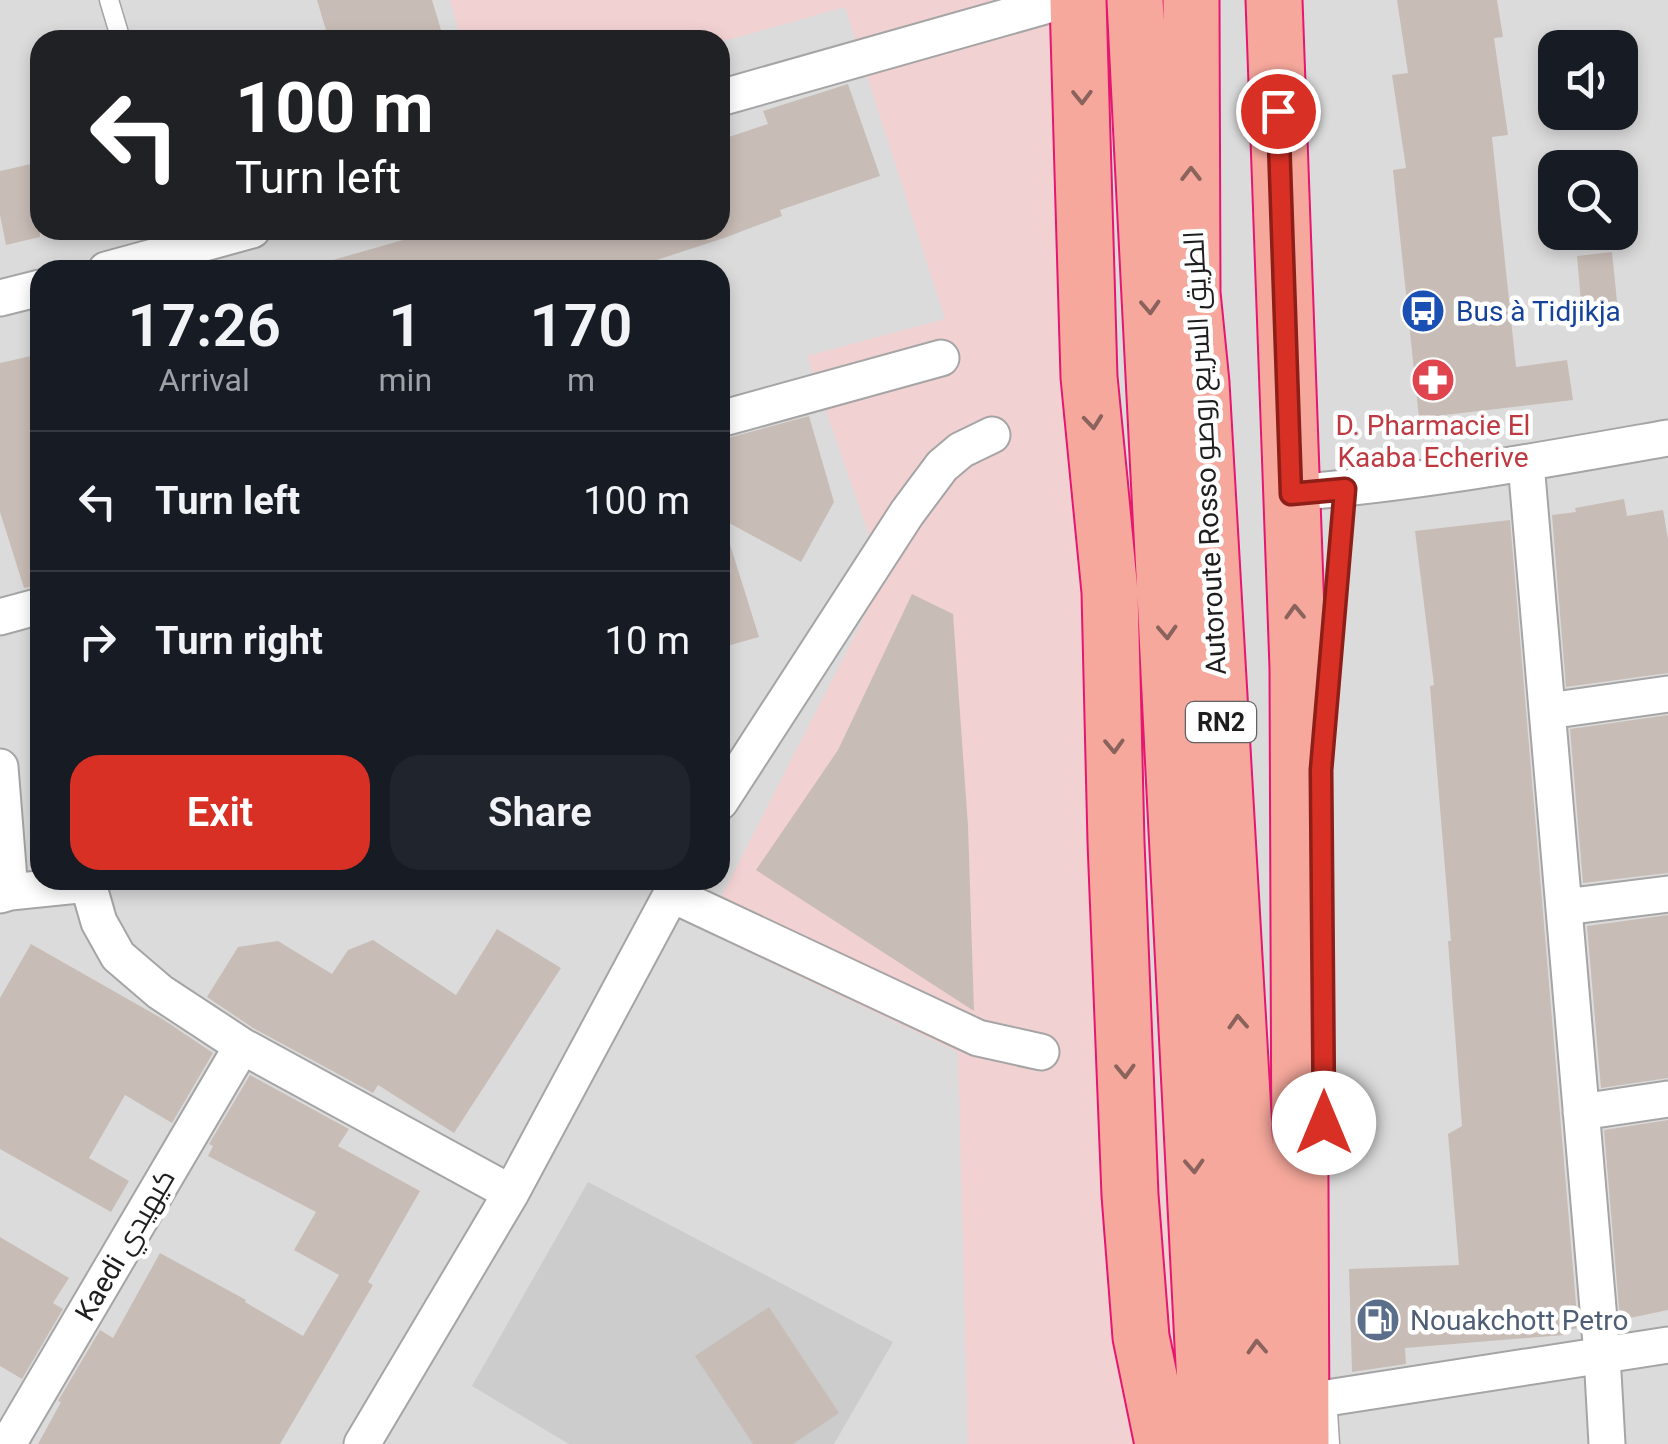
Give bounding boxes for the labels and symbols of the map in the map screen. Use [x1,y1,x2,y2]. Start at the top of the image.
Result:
pin [1236,69,1321,154]
one-way arrow [1071,90,1092,106]
one-way arrow [1180,165,1202,180]
street label: Autoroute Rosso الطريق السريع روصو [1177,230,1235,676]
bus stop icon: Bus à Tidjikja [1400,288,1446,334]
place label: Bus à Tidjikja [1456,295,1621,328]
one-way arrow [1139,300,1160,316]
pharmacy icon: D. Pharmacie El Kaaba Echerive [1410,357,1456,403]
place label: D. Pharmacie El Kaaba Echerive [1336,409,1530,474]
one-way arrow [1082,415,1103,431]
one-way arrow [1285,603,1306,619]
one-way arrow [1156,624,1177,640]
road number: RN2 [1186,702,1256,742]
one-way arrow [1103,739,1124,755]
one-way arrow [1228,1014,1249,1030]
one-way arrow [1115,1064,1136,1080]
position arrow [1272,1071,1376,1175]
one-way arrow [1183,1158,1204,1174]
street label: Kaedi كيهيدي [68,1163,186,1329]
fuel station icon: Nouakchott Petro [1355,1297,1401,1343]
place label: Nouakchott Petro [1410,1304,1629,1337]
one-way arrow [1247,1338,1268,1354]

